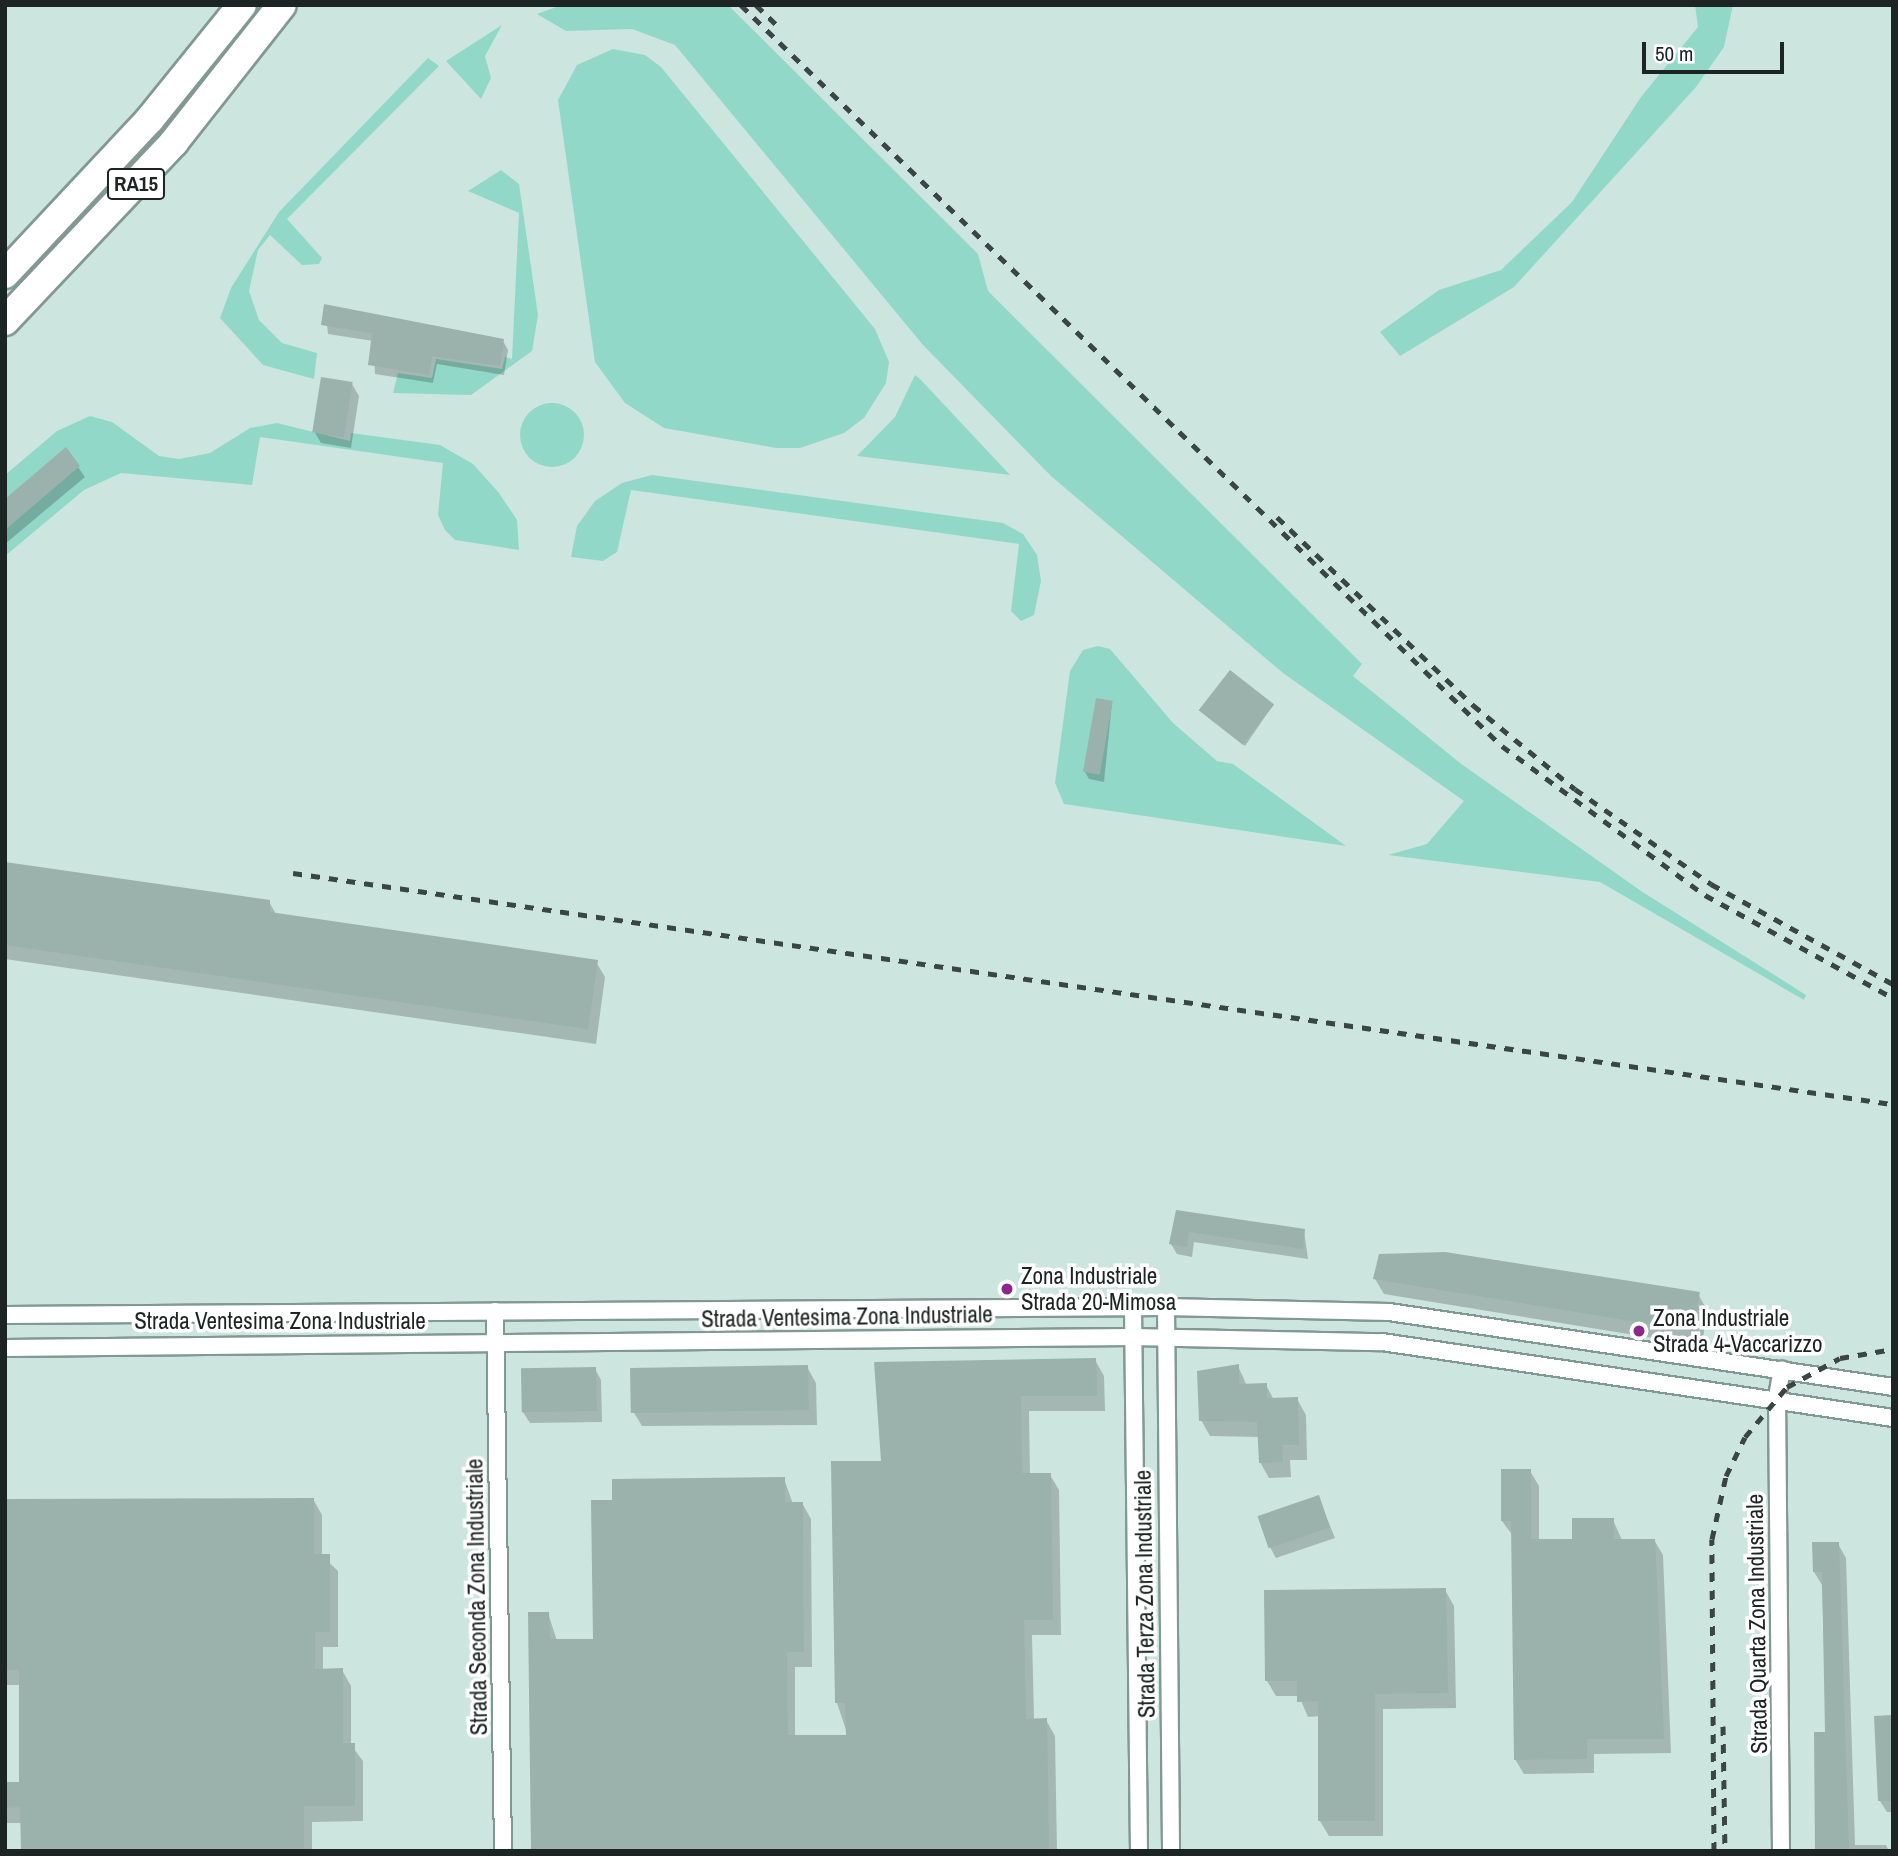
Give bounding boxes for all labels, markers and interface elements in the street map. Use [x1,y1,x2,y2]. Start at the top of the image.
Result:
scale bar [1646,28,1788,72]
text: 50 m [1655,39,1693,68]
road number: RA15 [106,166,166,202]
place label: Zona Industriale Strada 20-Mimosa [1021,1262,1176,1316]
marker: Zona Industriale Strada 20-Mimosa [999,1281,1015,1297]
street label: Strada Ventesima Zona Industriale [701,1301,993,1333]
place label: Zona Industriale Strada 4-Vaccarizzo [1653,1304,1822,1358]
street label: Strada Ventesima Zona Industriale [134,1307,426,1335]
marker: Zona Industriale Strada 4-Vaccarizzo [1631,1323,1647,1339]
street label: Strada Seconda Zona Industriale [461,1458,493,1736]
street label: Strada Terza Zona Industriale [1129,1470,1161,1718]
street label: Strada Quarta Zona Industriale [1741,1494,1773,1754]

